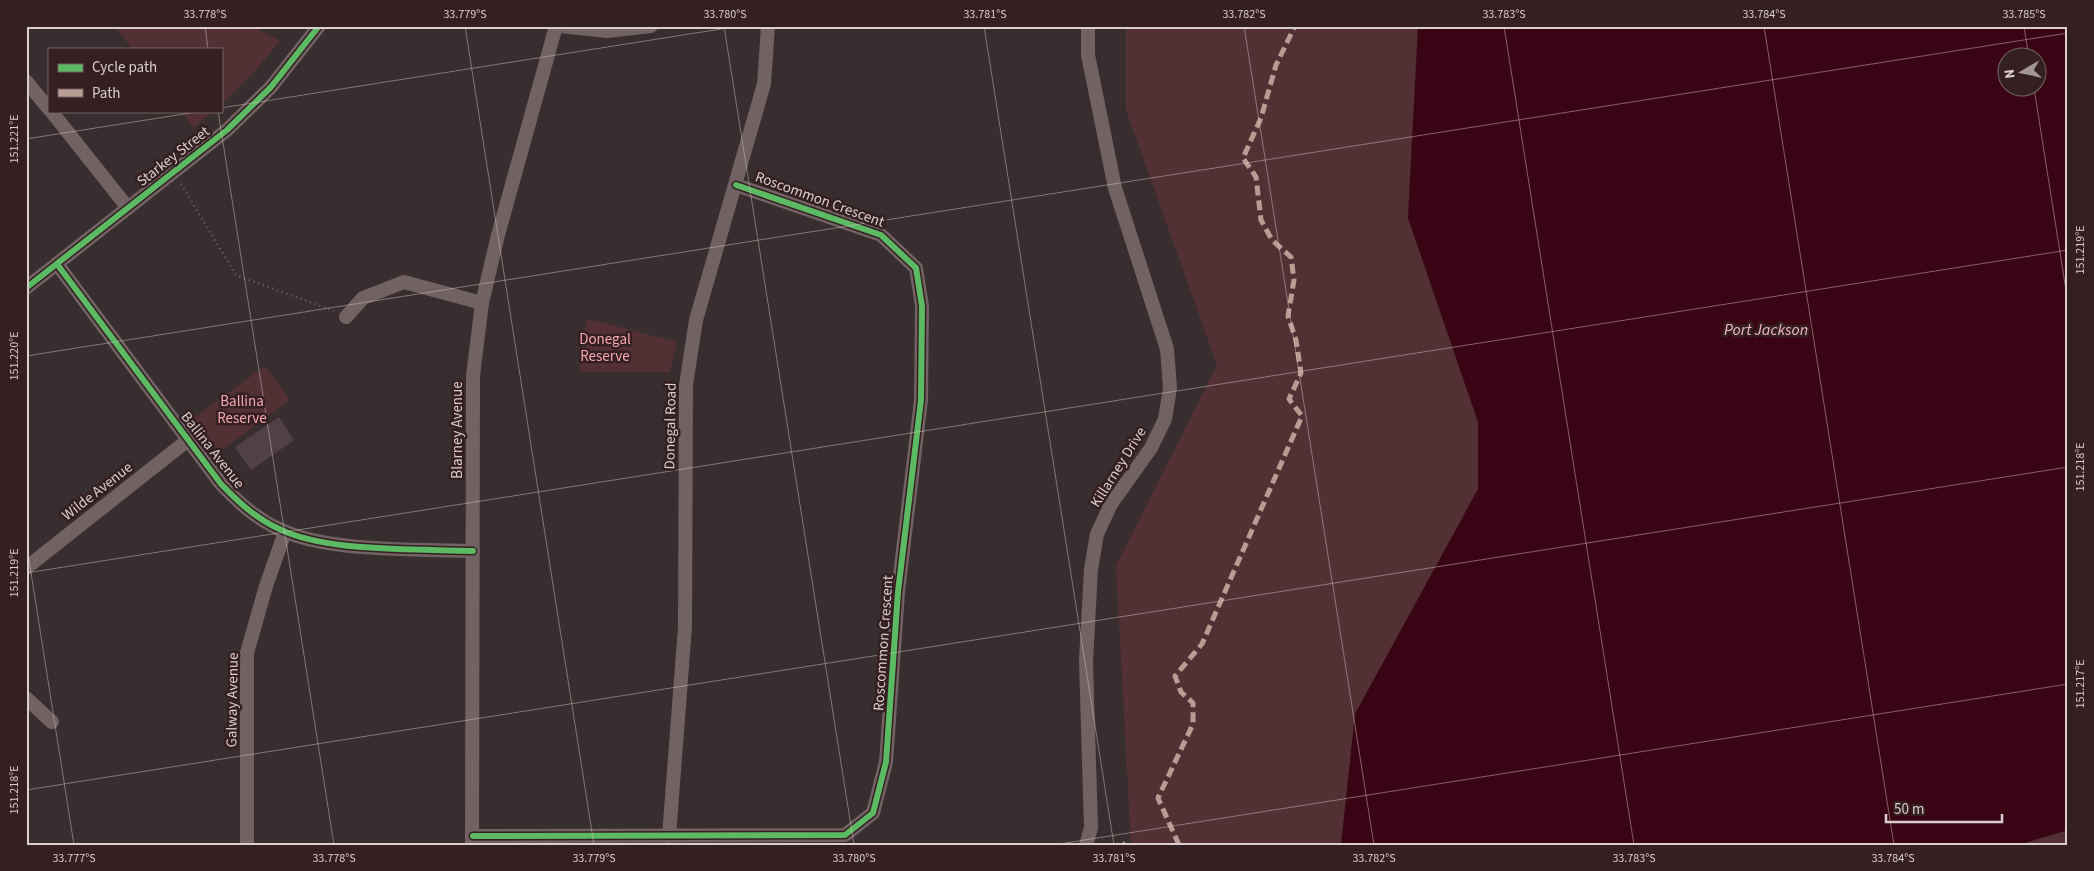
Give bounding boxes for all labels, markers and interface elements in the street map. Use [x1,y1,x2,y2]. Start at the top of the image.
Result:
text: 33.778°S [183,6,227,23]
text: 33.779°S [443,6,487,23]
text: 33.780°S [703,6,747,23]
text: 33.781°S [963,6,1007,23]
text: 33.782°S [1222,6,1266,23]
text: 33.783°S [1482,6,1526,23]
text: 33.784°S [1742,6,1786,23]
text: 33.785°S [2002,6,2046,23]
legend [48,48,222,112]
north arrow [1996,48,2046,98]
text: Cycle path [92,57,157,78]
text: N [2000,68,2021,80]
text: Path [92,83,120,104]
text: 151.221°E [6,114,23,164]
street label: Starkey Street [132,121,214,192]
street label: Roscommon Crescent [752,166,887,233]
text: 151.219°E [2072,225,2089,275]
water label: Port Jackson [1724,319,1808,341]
park label: Donegal Reserve [579,329,631,367]
text: 151.220°E [6,331,23,381]
street label: Blarney Avenue [447,381,468,479]
street label: Donegal Road [659,382,682,470]
park label: Ballina Reserve [217,391,267,429]
street label: Ballina Avenue [176,407,249,493]
street label: Killarney Drive [1085,423,1151,511]
text: 151.218°E [2072,442,2089,492]
street label: Wilde Avenue [58,457,137,526]
text: 151.219°E [6,548,23,598]
street label: Roscommon Crescent [868,574,899,712]
street label: Galway Avenue [221,652,244,748]
text: 151.217°E [2072,659,2089,709]
text: 151.218°E [6,765,23,815]
scale bar [1886,791,2003,823]
text: 50 m [1894,799,1924,820]
text: 33.777°S [52,850,96,867]
text: 33.778°S [312,850,356,867]
text: 33.779°S [572,850,616,867]
text: 33.780°S [832,850,876,867]
text: 33.781°S [1092,850,1136,867]
text: 33.782°S [1352,850,1396,867]
text: 33.783°S [1612,850,1656,867]
text: 33.784°S [1871,850,1915,867]

